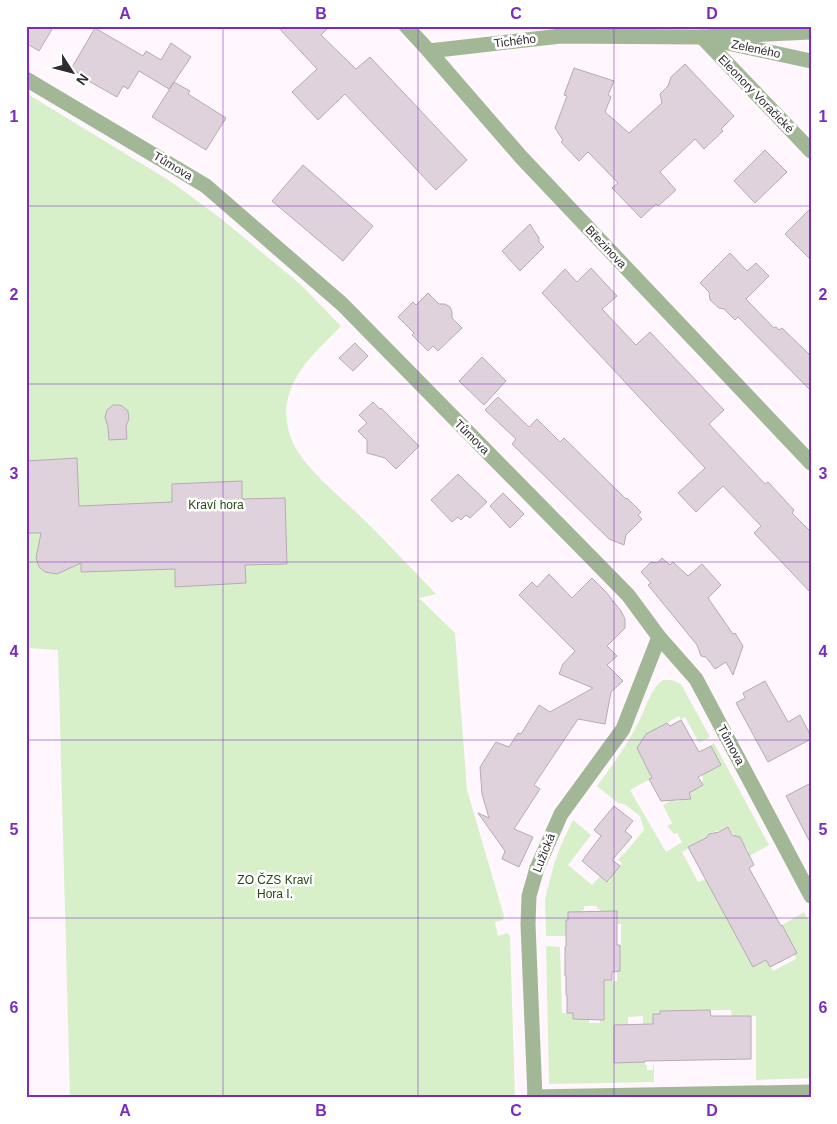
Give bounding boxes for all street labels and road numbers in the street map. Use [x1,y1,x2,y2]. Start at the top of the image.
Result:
street label: Tichého [493,31,537,51]
street label: Zeleného [730,37,782,61]
street label: Eleonory Voračické [715,52,797,136]
street label: Tůmova [151,149,195,183]
street label: Březinova [583,223,630,272]
street label: Tůmova [452,417,493,458]
street label: Tůmova [715,723,748,768]
street label: Lužická [530,831,558,874]

